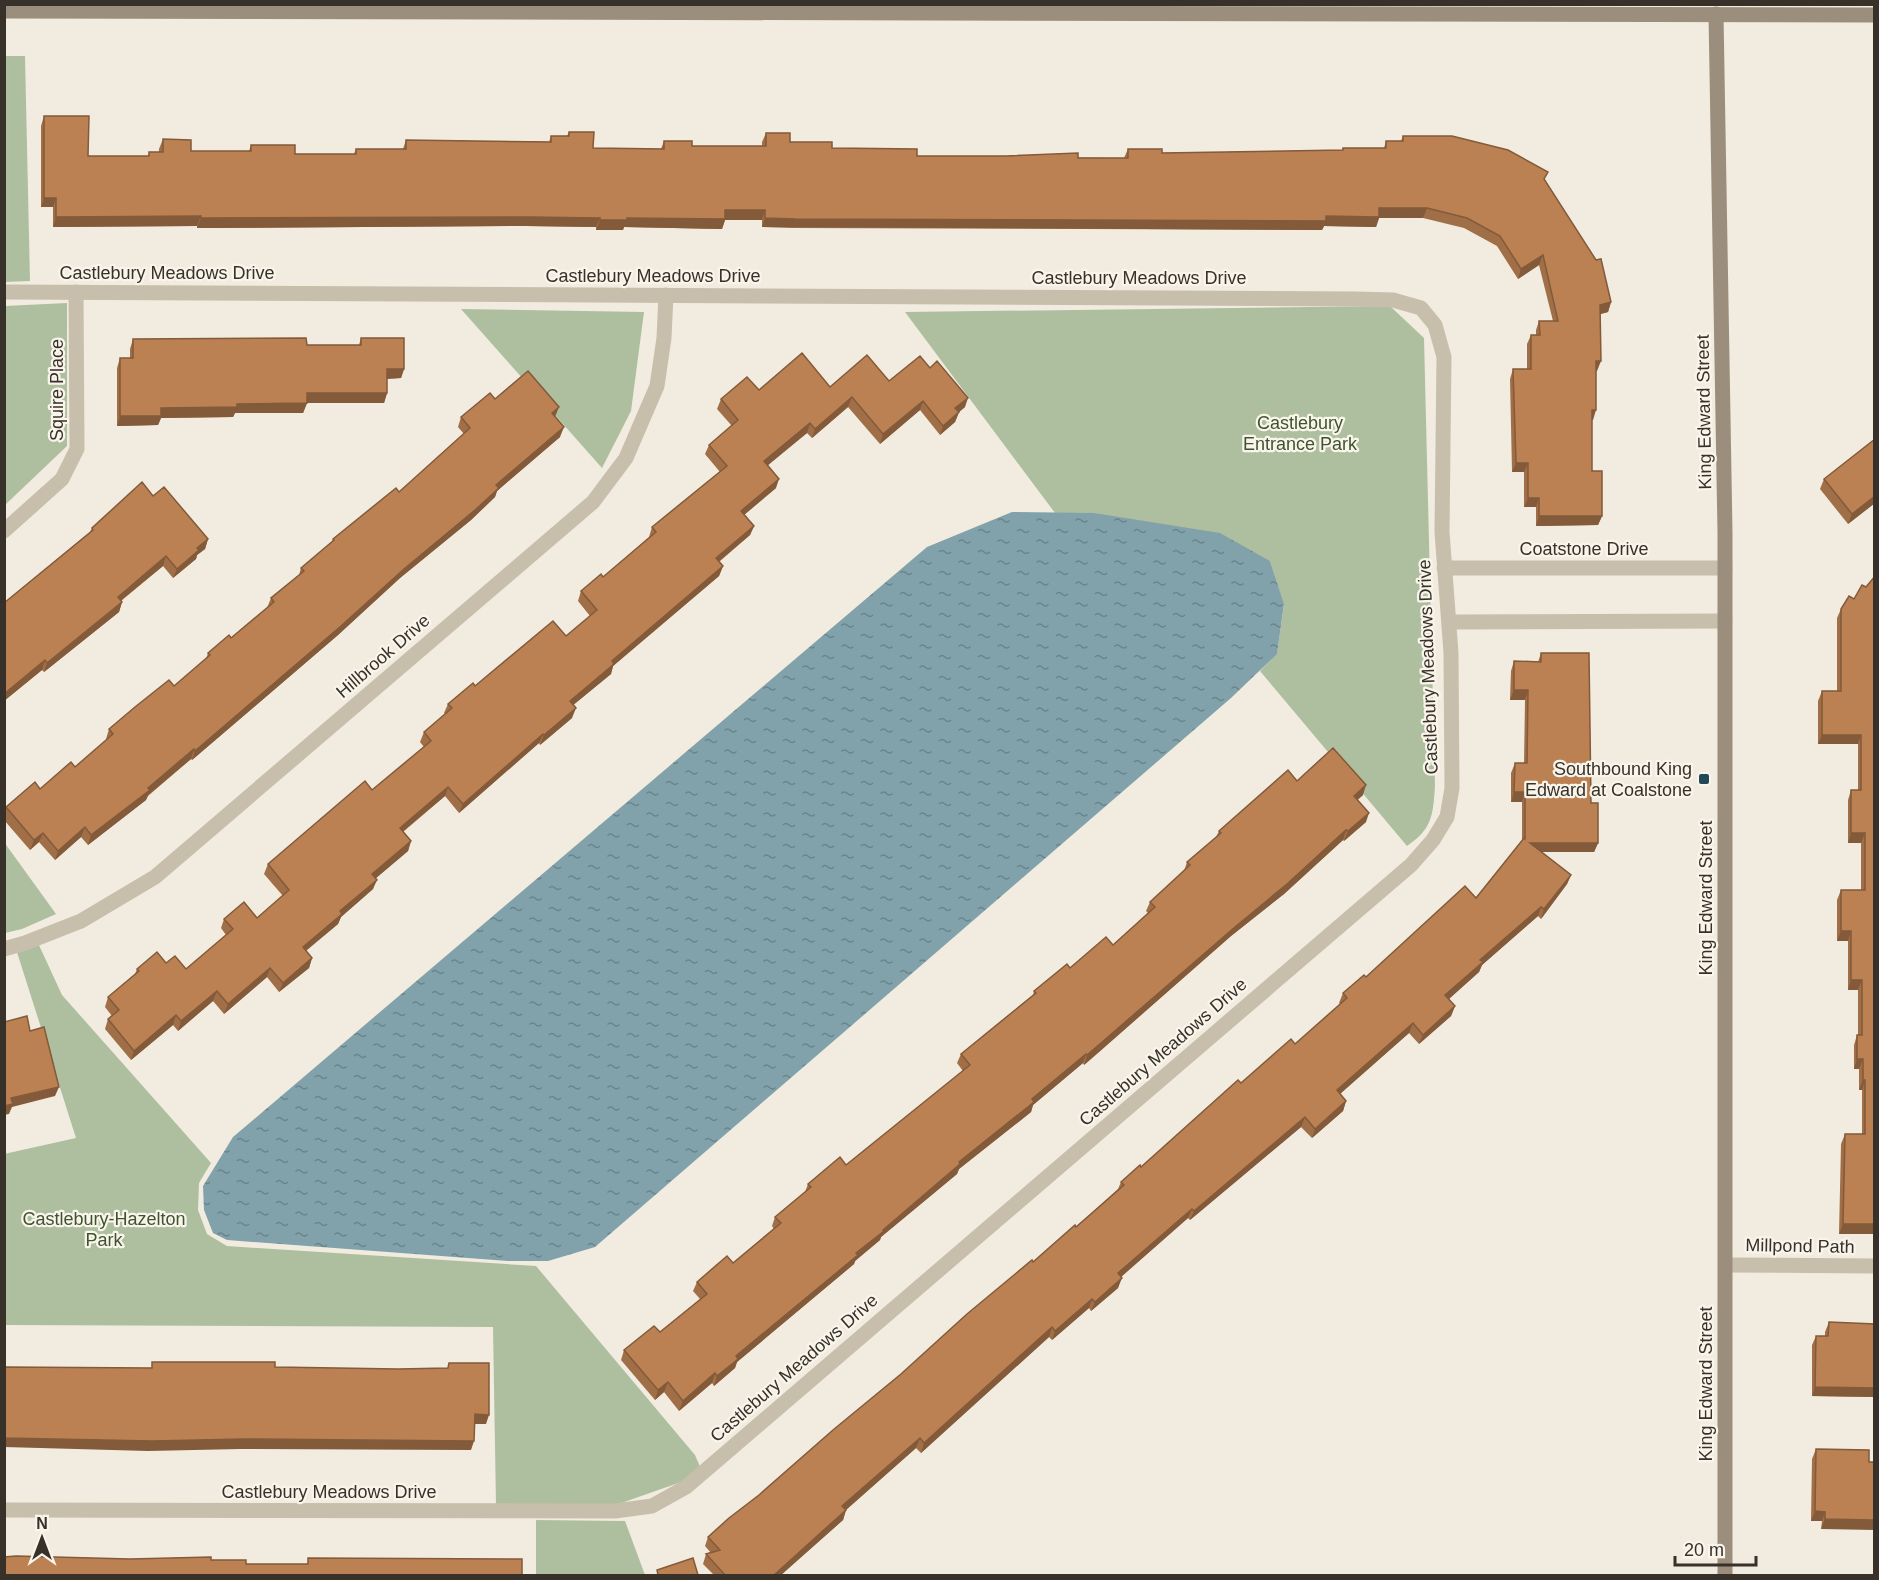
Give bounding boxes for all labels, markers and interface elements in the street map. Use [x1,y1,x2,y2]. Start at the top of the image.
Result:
street label: Castlebury Meadows Drive [59,263,275,283]
street label: Castlebury Meadows Drive [545,266,761,286]
street label: Castlebury Meadows Drive [1031,268,1247,288]
street label: King Edward Street [1693,334,1715,490]
street label: Squire Place [47,339,67,441]
park label: Castlebury Entrance Park [1243,413,1358,454]
street label: Coatstone Drive [1519,539,1649,559]
street label: Castlebury Meadows Drive [1414,559,1442,775]
street label: Hillbrook Drive [332,610,434,702]
place label: Southbound King Edward at Coalstone [1525,759,1692,800]
marker: Southbound King Edward at Coalstone [1697,772,1711,786]
street label: King Edward Street [1696,820,1716,976]
street label: Castlebury Meadows Drive [1075,974,1251,1130]
park label: Castlebury-Hazelton Park [22,1209,186,1250]
street label: Millpond Path [1745,1235,1855,1257]
street label: Castlebury Meadows Drive [706,1290,882,1446]
street label: King Edward Street [1696,1306,1716,1462]
street label: Castlebury Meadows Drive [221,1482,437,1502]
north arrow [12,1508,72,1568]
text: N [36,1515,48,1532]
scale bar [1675,1529,1756,1567]
text: 20 m [1684,1540,1724,1560]

